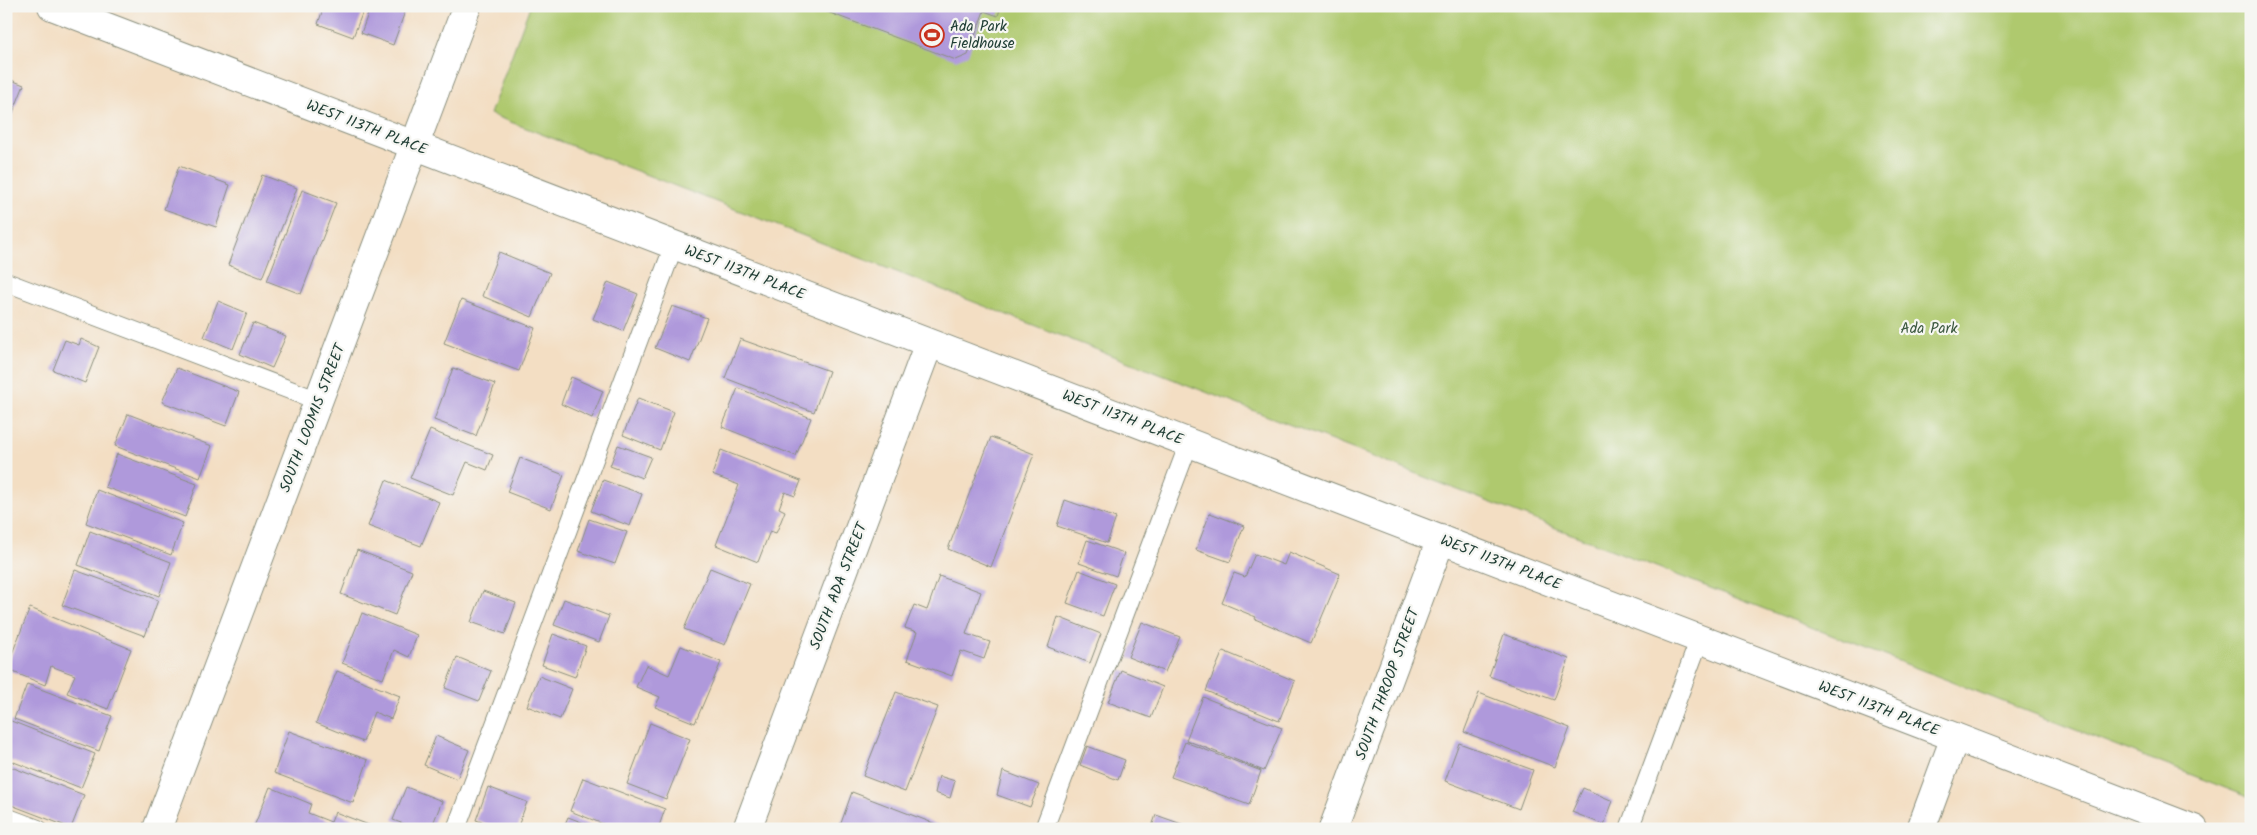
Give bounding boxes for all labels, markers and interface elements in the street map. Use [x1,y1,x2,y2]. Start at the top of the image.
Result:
place label: Ada Park Fieldhouse [950,15,1015,56]
sports icon: Ada Park Fieldhouse [919,22,945,48]
street label: WEST 113TH PLACE [303,94,432,162]
street label: WEST 113TH PLACE [681,239,810,307]
park label: Ada Park [1901,317,1958,341]
street label: SOUTH LOOMIS STREET [273,339,353,496]
street label: WEST 113TH PLACE [1059,384,1188,452]
street label: SOUTH ADA STREET [804,517,875,653]
street label: WEST 113TH PLACE [1437,529,1566,597]
street label: SOUTH THROOP STREET [1349,603,1427,764]
street label: WEST 113TH PLACE [1815,675,1944,743]

